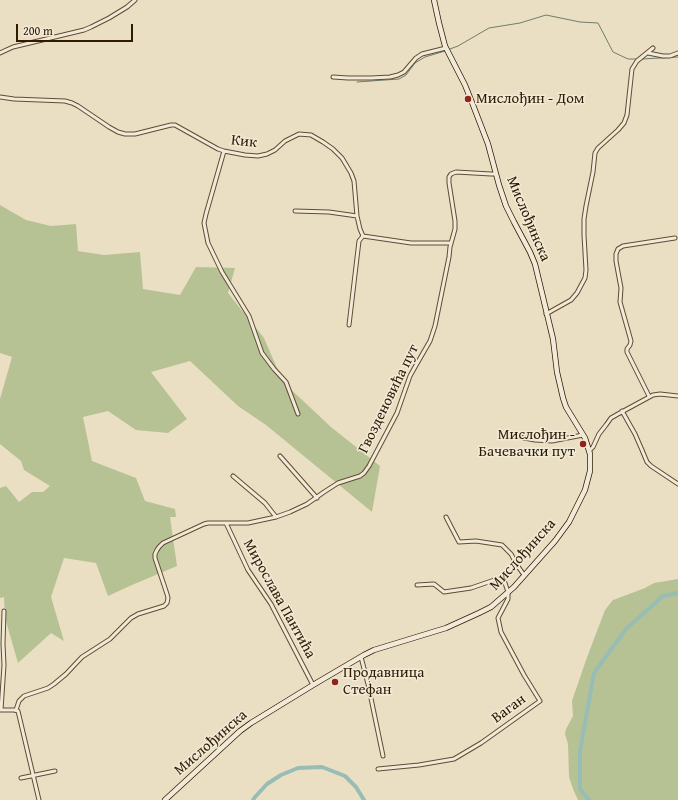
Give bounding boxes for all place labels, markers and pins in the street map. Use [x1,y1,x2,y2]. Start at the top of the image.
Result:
place label: Мислођин - Дом [476,90,585,108]
marker: Мислођин - Дом [463,94,473,104]
place label: Мислођин - Бачевачки пут [478,426,575,461]
marker: Мислођин - Бачевачки пут [578,439,588,449]
place label: Продавница Стефан [343,664,424,699]
marker: Продавница Стефан [330,677,340,687]

